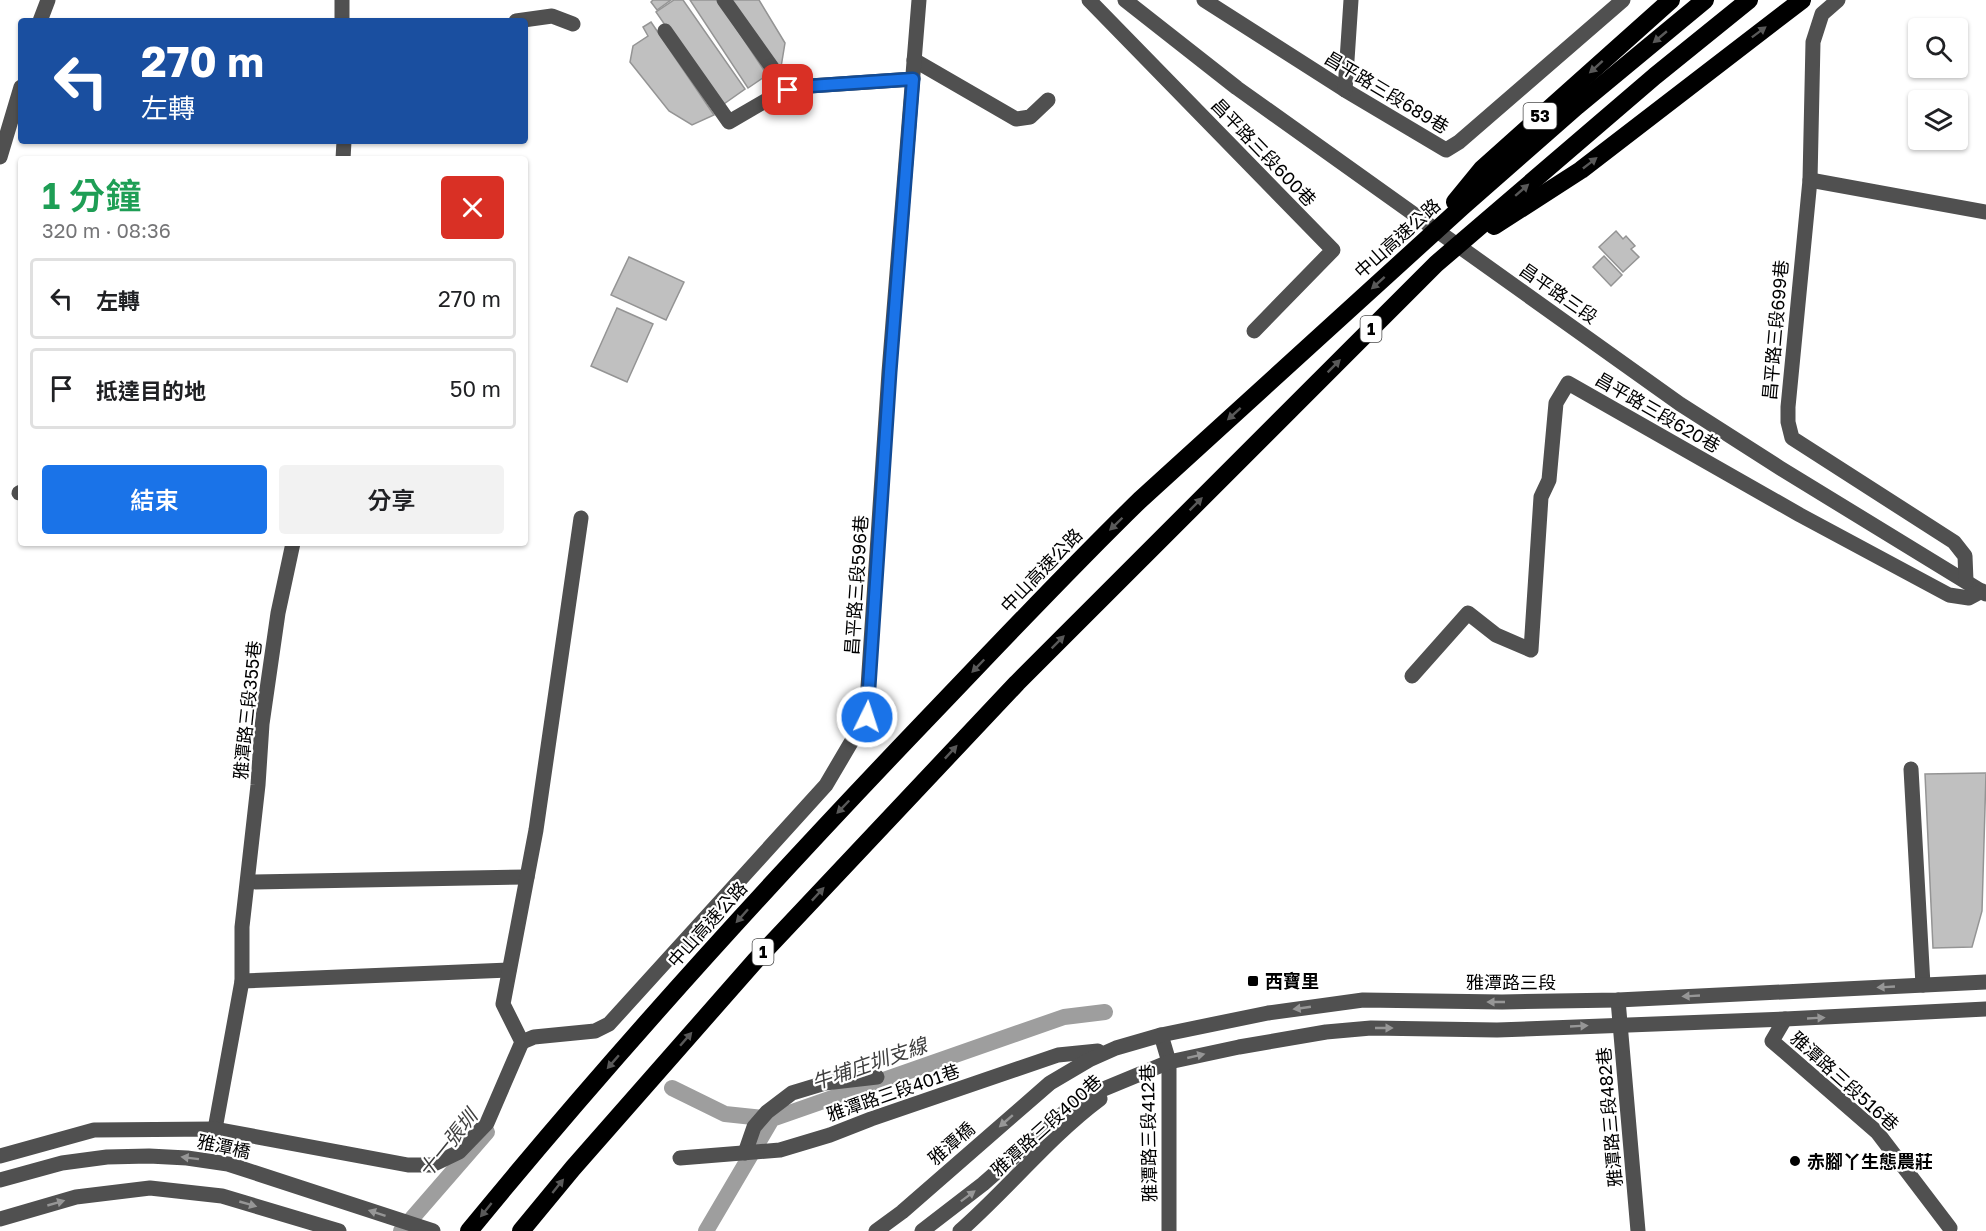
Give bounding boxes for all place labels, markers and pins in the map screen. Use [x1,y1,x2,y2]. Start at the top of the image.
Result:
pin [762,64,813,115]
place label: 西寶里 [1265,970,1319,992]
marker: 西寶里 [1246,974,1260,988]
place label: 赤腳丫生態農莊 [1807,1150,1933,1172]
marker: 赤腳丫生態農莊 [1788,1154,1802,1168]

